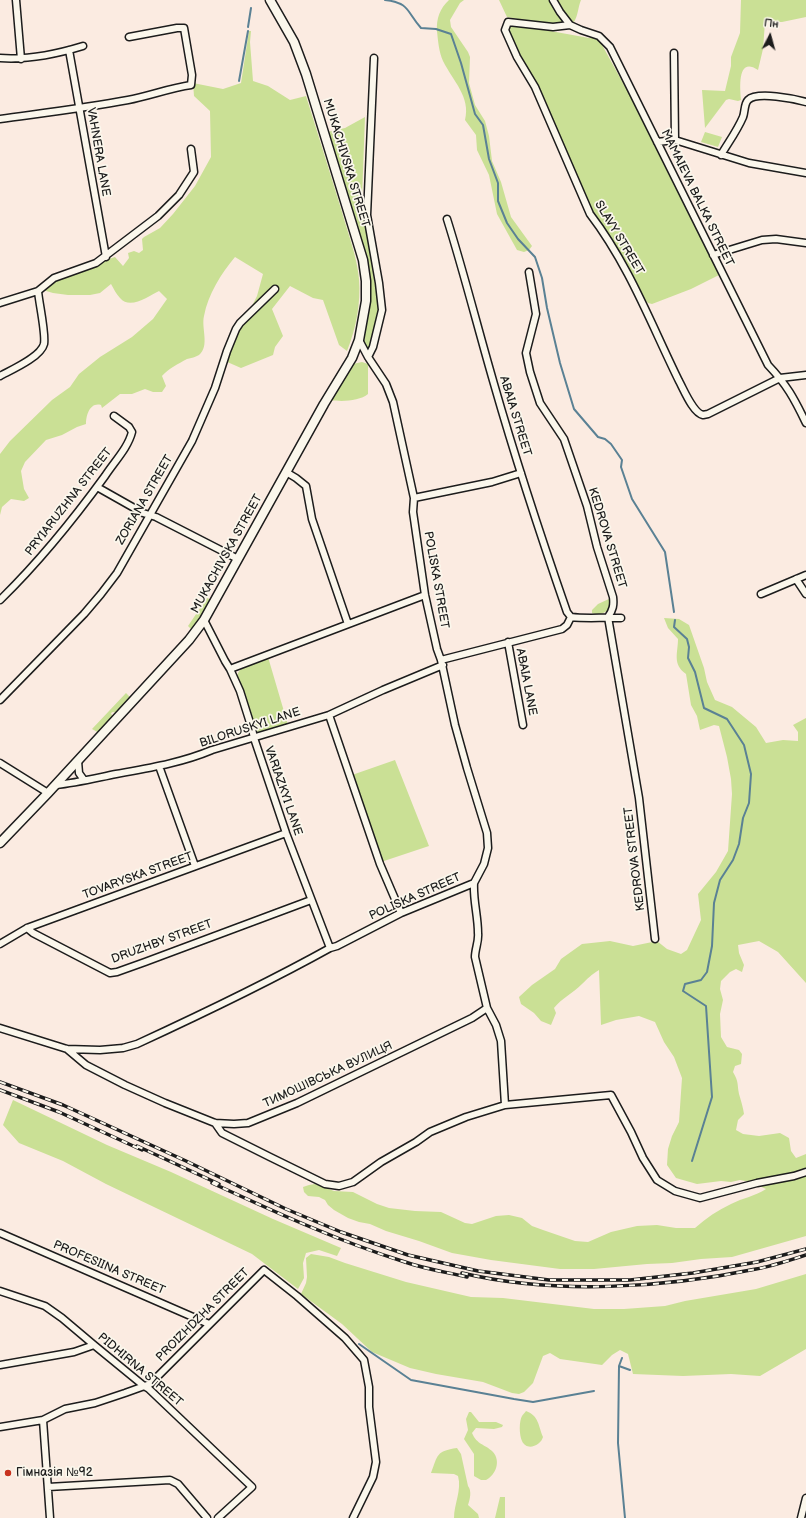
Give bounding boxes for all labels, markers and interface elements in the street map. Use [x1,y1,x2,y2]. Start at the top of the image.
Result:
north arrow [750,16,790,56]
text: Пн [763,16,779,31]
street label: MUKACHIVSKA STREET [320,97,372,229]
street label: VAHNERA LANE [83,107,113,197]
street label: MAMAIEVA BALKA STREET [658,127,736,269]
street label: SLAVY STREET [591,198,647,278]
street label: ABAIA STREET [496,374,534,458]
street label: PRYIARUZHNA STREET [22,445,116,559]
street label: ZORIANA STREET [114,453,176,547]
street label: KEDROVA STREET [585,486,629,590]
street label: MUKACHIVSKA STREET [188,492,266,616]
street label: POLISKA STREET [420,530,452,630]
street label: ABAIA LANE [512,647,540,717]
street label: BILORUSKYI LANE [198,705,302,751]
street label: VARIAZKYI LANE [261,744,305,838]
street label: KEDROVA STREET [621,806,649,912]
street label: TOVARYSKA STREET [81,849,195,903]
street label: POLISKA STREET [367,870,463,924]
street label: DRUZHBY STREET [110,917,214,967]
street label: ТИМОШІВСЬКА ВУЛИЦЯ [261,1039,395,1111]
street label: PROFESIINA STREET [51,1238,167,1298]
street label: PROIZHDZHA STREET [153,1265,253,1365]
street label: PIDHIRNA STREET [95,1330,185,1410]
place label: Гімназія №92 [16,1466,93,1480]
marker: Гімназія №92 [3,1468,13,1478]

